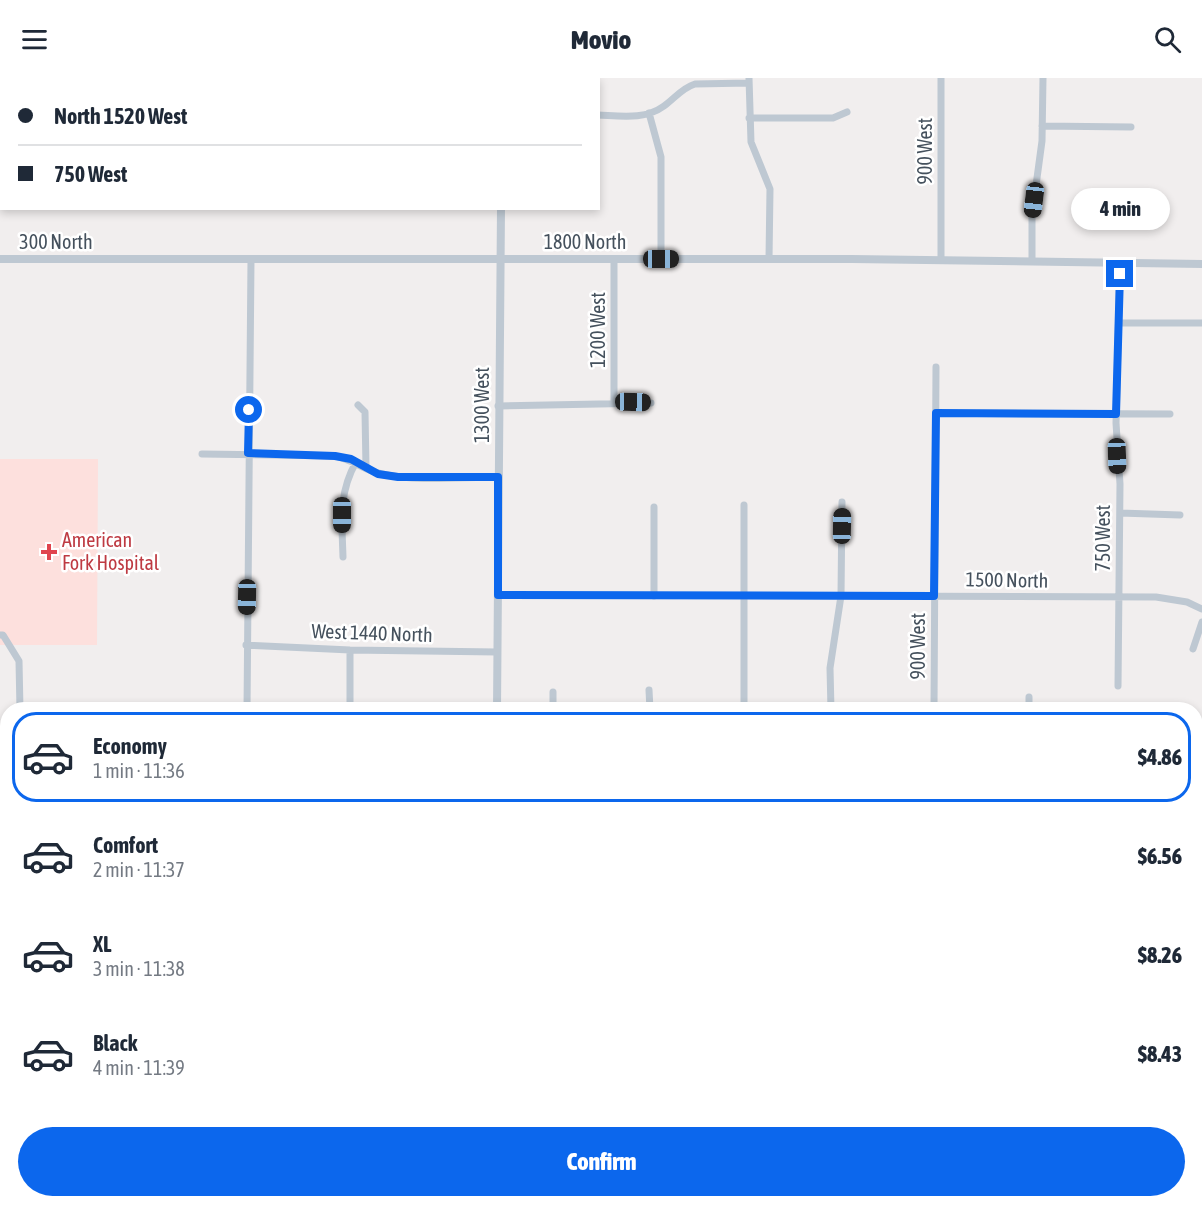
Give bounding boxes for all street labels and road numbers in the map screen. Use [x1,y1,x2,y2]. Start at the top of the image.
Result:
street label: 900 West [913,117,936,184]
street label: 300 North [19,230,93,253]
street label: 1800 North [544,230,626,253]
street label: 1200 West [586,292,609,368]
street label: 1300 West [470,367,493,443]
street label: 750 West [1091,504,1114,571]
street label: 1500 North [965,567,1049,592]
street label: 900 West [906,612,929,679]
street label: West 1440 North [311,619,433,646]

